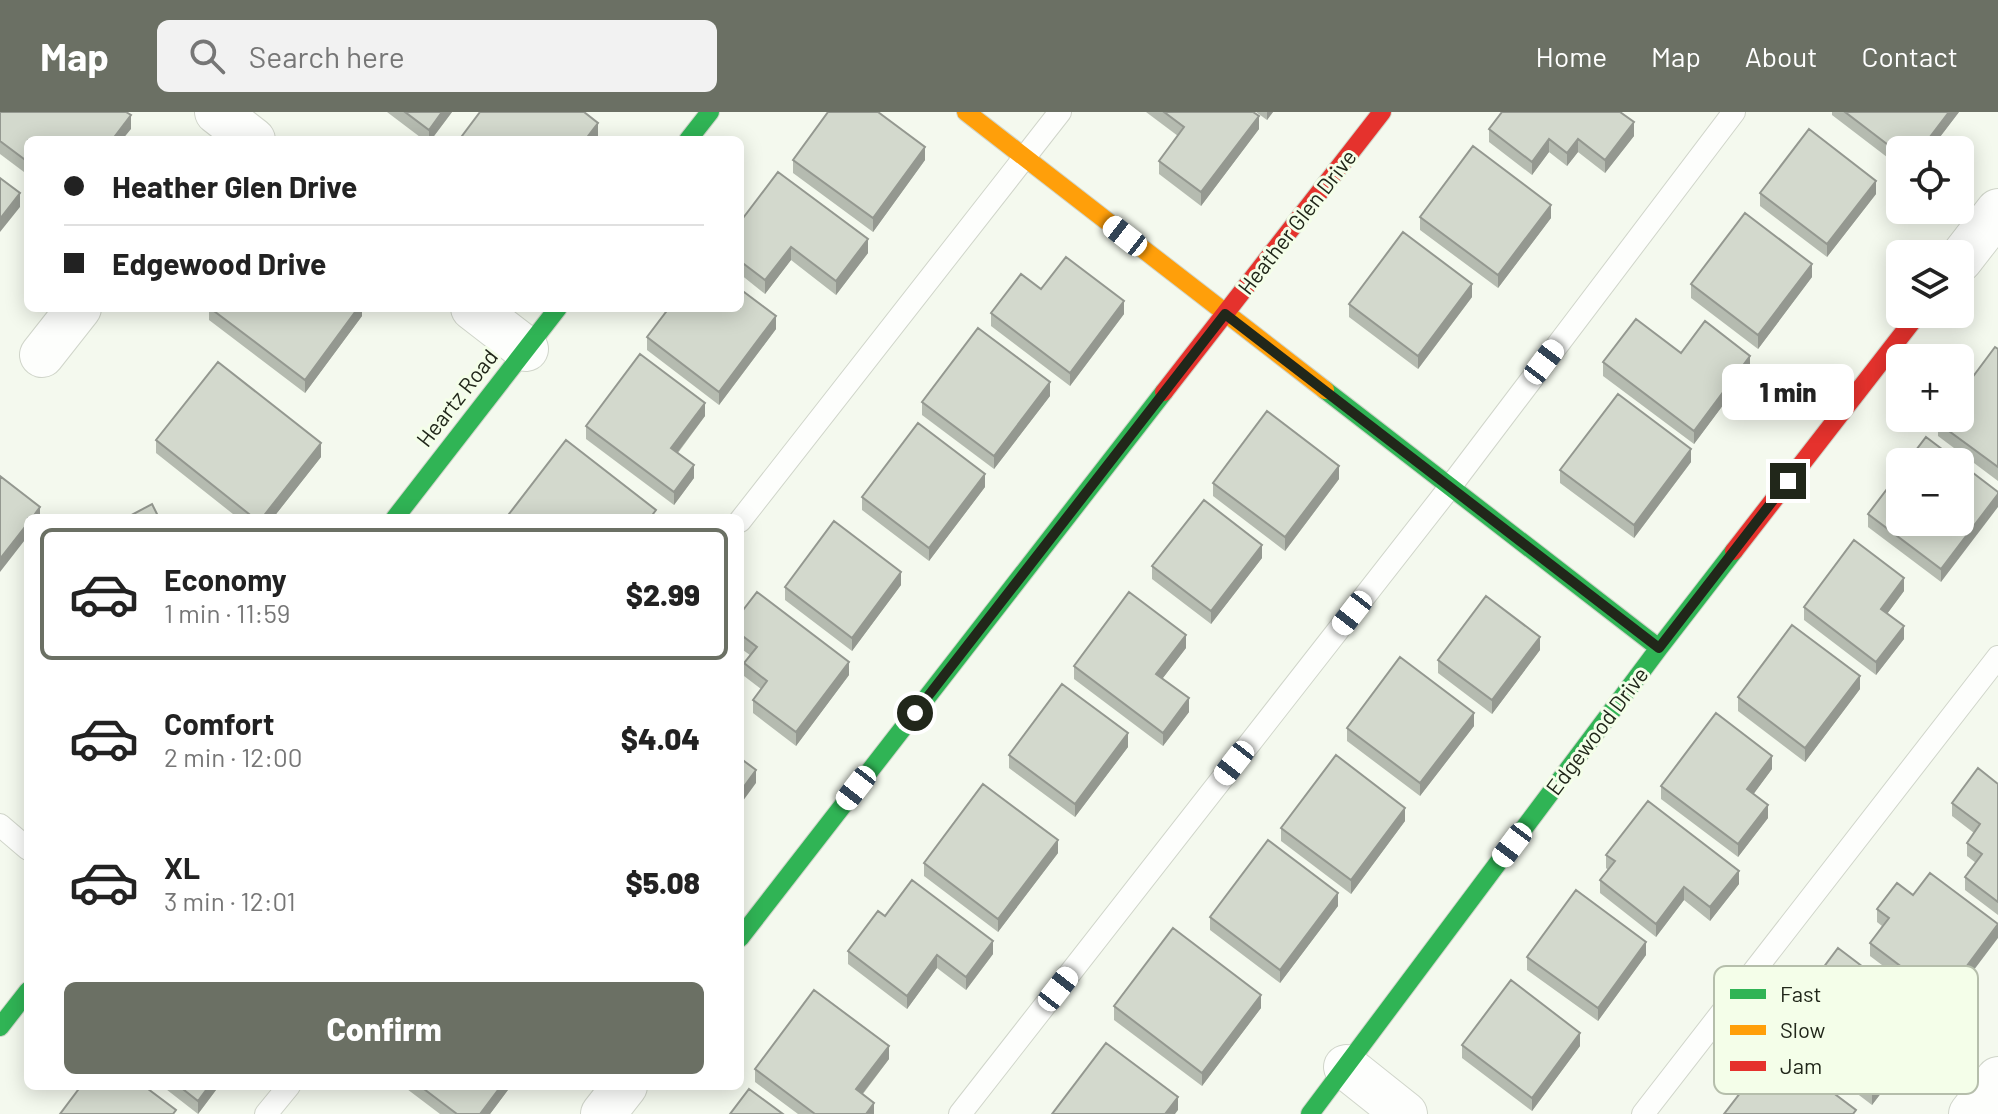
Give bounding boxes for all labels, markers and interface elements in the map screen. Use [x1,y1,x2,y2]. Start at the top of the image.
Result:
search box [157,20,717,92]
text: Map [40,33,109,79]
icon: search [185,34,229,78]
text: Search here [249,38,405,74]
text: Home [1536,39,1607,73]
text: Map [1651,39,1701,73]
text: About [1745,39,1817,73]
text: Contact [1861,39,1958,73]
map controls [1886,136,1974,536]
button: locate [1886,136,1974,224]
street label: Heather Glen Drive [1232,144,1361,299]
text: Heather Glen Drive [112,168,357,204]
car [1099,212,1151,260]
button: layers [1886,240,1974,328]
text: Edgewood Drive [112,245,326,281]
car [1520,336,1568,388]
street label: Heartz Road [410,344,502,451]
button: + [1886,344,1974,432]
callout: 1 min [1722,365,1854,421]
text: 1 min [1759,376,1817,407]
button: − [1886,448,1974,536]
route end [1770,463,1806,499]
icon: car [68,558,140,630]
text: Economy [164,561,287,597]
text: $2.99 [626,576,700,612]
car [1328,587,1376,639]
text: 1 min · 11:59 [164,597,290,628]
street label: Edgewood Drive [1540,661,1653,799]
route start [897,695,933,731]
icon: car [68,702,140,774]
text: Comfort [164,705,274,741]
text: $4.04 [621,720,700,756]
car [1210,737,1258,789]
text: 2 min · 12:00 [164,741,302,772]
car [832,762,880,814]
car [1488,819,1536,871]
icon: car [68,846,140,918]
text: XL [164,849,200,885]
text: $5.08 [625,864,700,900]
text: 3 min · 12:01 [164,885,296,916]
car [1034,963,1082,1015]
legend [1714,966,1978,1094]
text: Fast [1780,980,1822,1006]
button: Confirm [64,982,704,1074]
text: Slow [1780,1016,1825,1042]
text: Jam [1780,1052,1822,1078]

